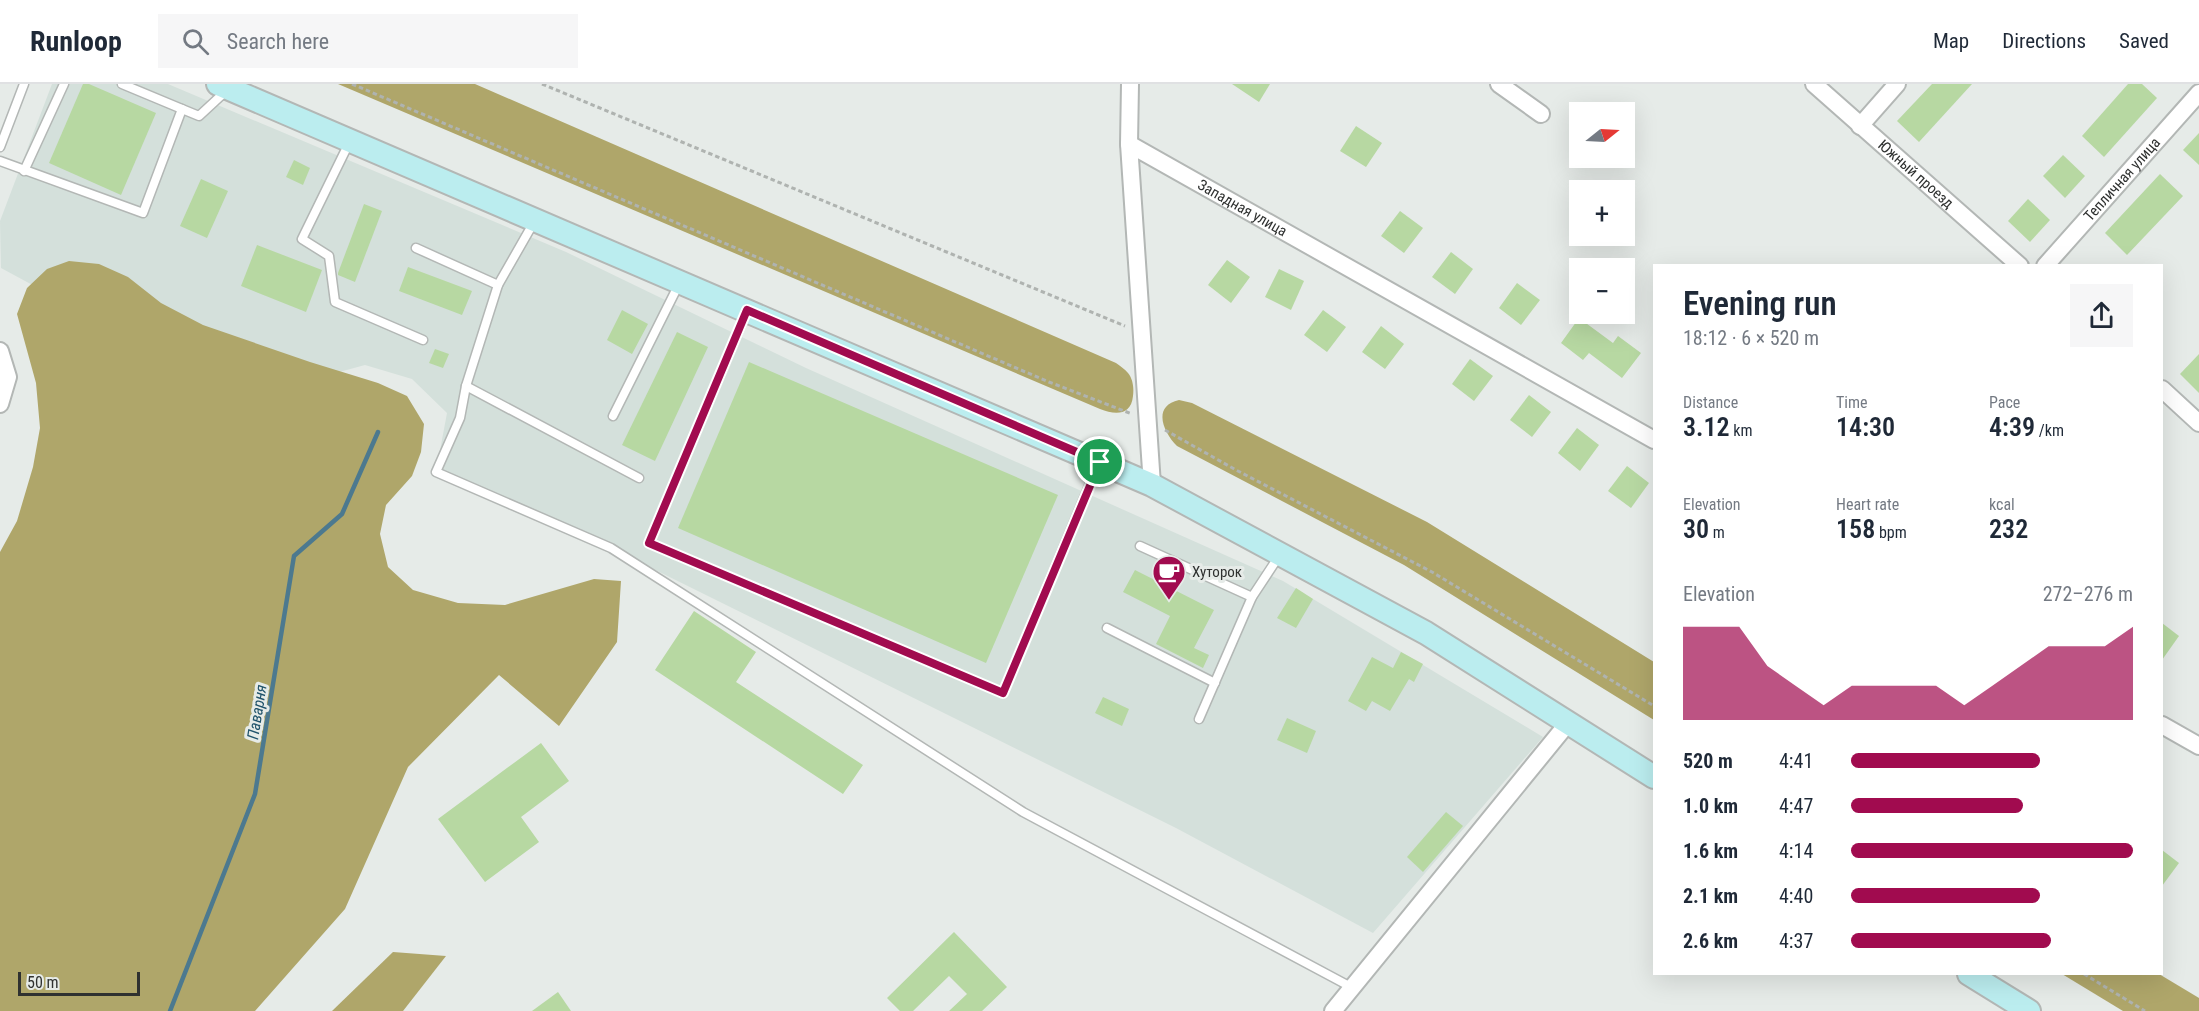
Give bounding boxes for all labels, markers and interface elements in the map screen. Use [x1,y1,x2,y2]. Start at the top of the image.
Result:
search box [158,14,578,68]
text: Runloop [30,25,122,58]
icon: search [179,25,212,58]
text: Search here [227,29,329,54]
text: Map [1933,29,1969,53]
text: Directions [2002,29,2086,53]
text: Saved [2119,29,2169,53]
north arrow [1569,102,1635,168]
map controls [1569,102,1635,324]
street label: Тепличная улица [2080,134,2164,225]
street label: Южный проезд [1874,136,1957,212]
street label: Западная улица [1195,176,1290,240]
button: + [1569,180,1635,246]
button: − [1569,258,1635,324]
text: Evening run [1683,284,1837,323]
button: share [2070,284,2133,347]
text: 18:12 · 6 × 520 m [1683,326,1819,350]
text: Distance [1683,393,1738,412]
text: Time [1836,393,1868,412]
text: Pace [1989,393,2020,412]
text: 3.12 [1683,412,1730,442]
text: 14:30 [1836,412,1895,442]
text: 4:39 [1989,412,2035,442]
text: km [1730,421,1753,440]
text: /km [2035,421,2064,440]
pin [1074,436,1125,487]
icon: arrive [1083,445,1116,478]
text: Elevation [1683,495,1741,514]
text: Heart rate [1836,495,1899,514]
text: kcal [1989,495,2015,514]
text: 30 [1683,514,1709,544]
text: 158 [1836,514,1875,544]
text: 232 [1989,514,2028,544]
text: m [1709,523,1725,542]
text: bpm [1875,523,1907,542]
cafe icon: Хуторок [1151,554,1187,601]
place label: Хуторок [1192,563,1242,581]
text: Elevation [1683,582,1755,606]
text: 272–276 m [2043,582,2133,606]
water label: Паварня [243,683,271,741]
text: 520 m [1683,749,1733,773]
text: 4:41 [1779,749,1813,773]
text: 1.0 km [1683,794,1738,818]
text: 4:47 [1779,794,1813,818]
text: 1.6 km [1683,839,1738,863]
text: 4:14 [1779,839,1813,863]
text: 2.1 km [1683,884,1738,908]
text: 4:40 [1779,884,1813,908]
text: 2.6 km [1683,929,1738,953]
text: 4:37 [1779,929,1813,953]
scale bar [18,969,140,996]
text: 50 m [27,973,59,992]

